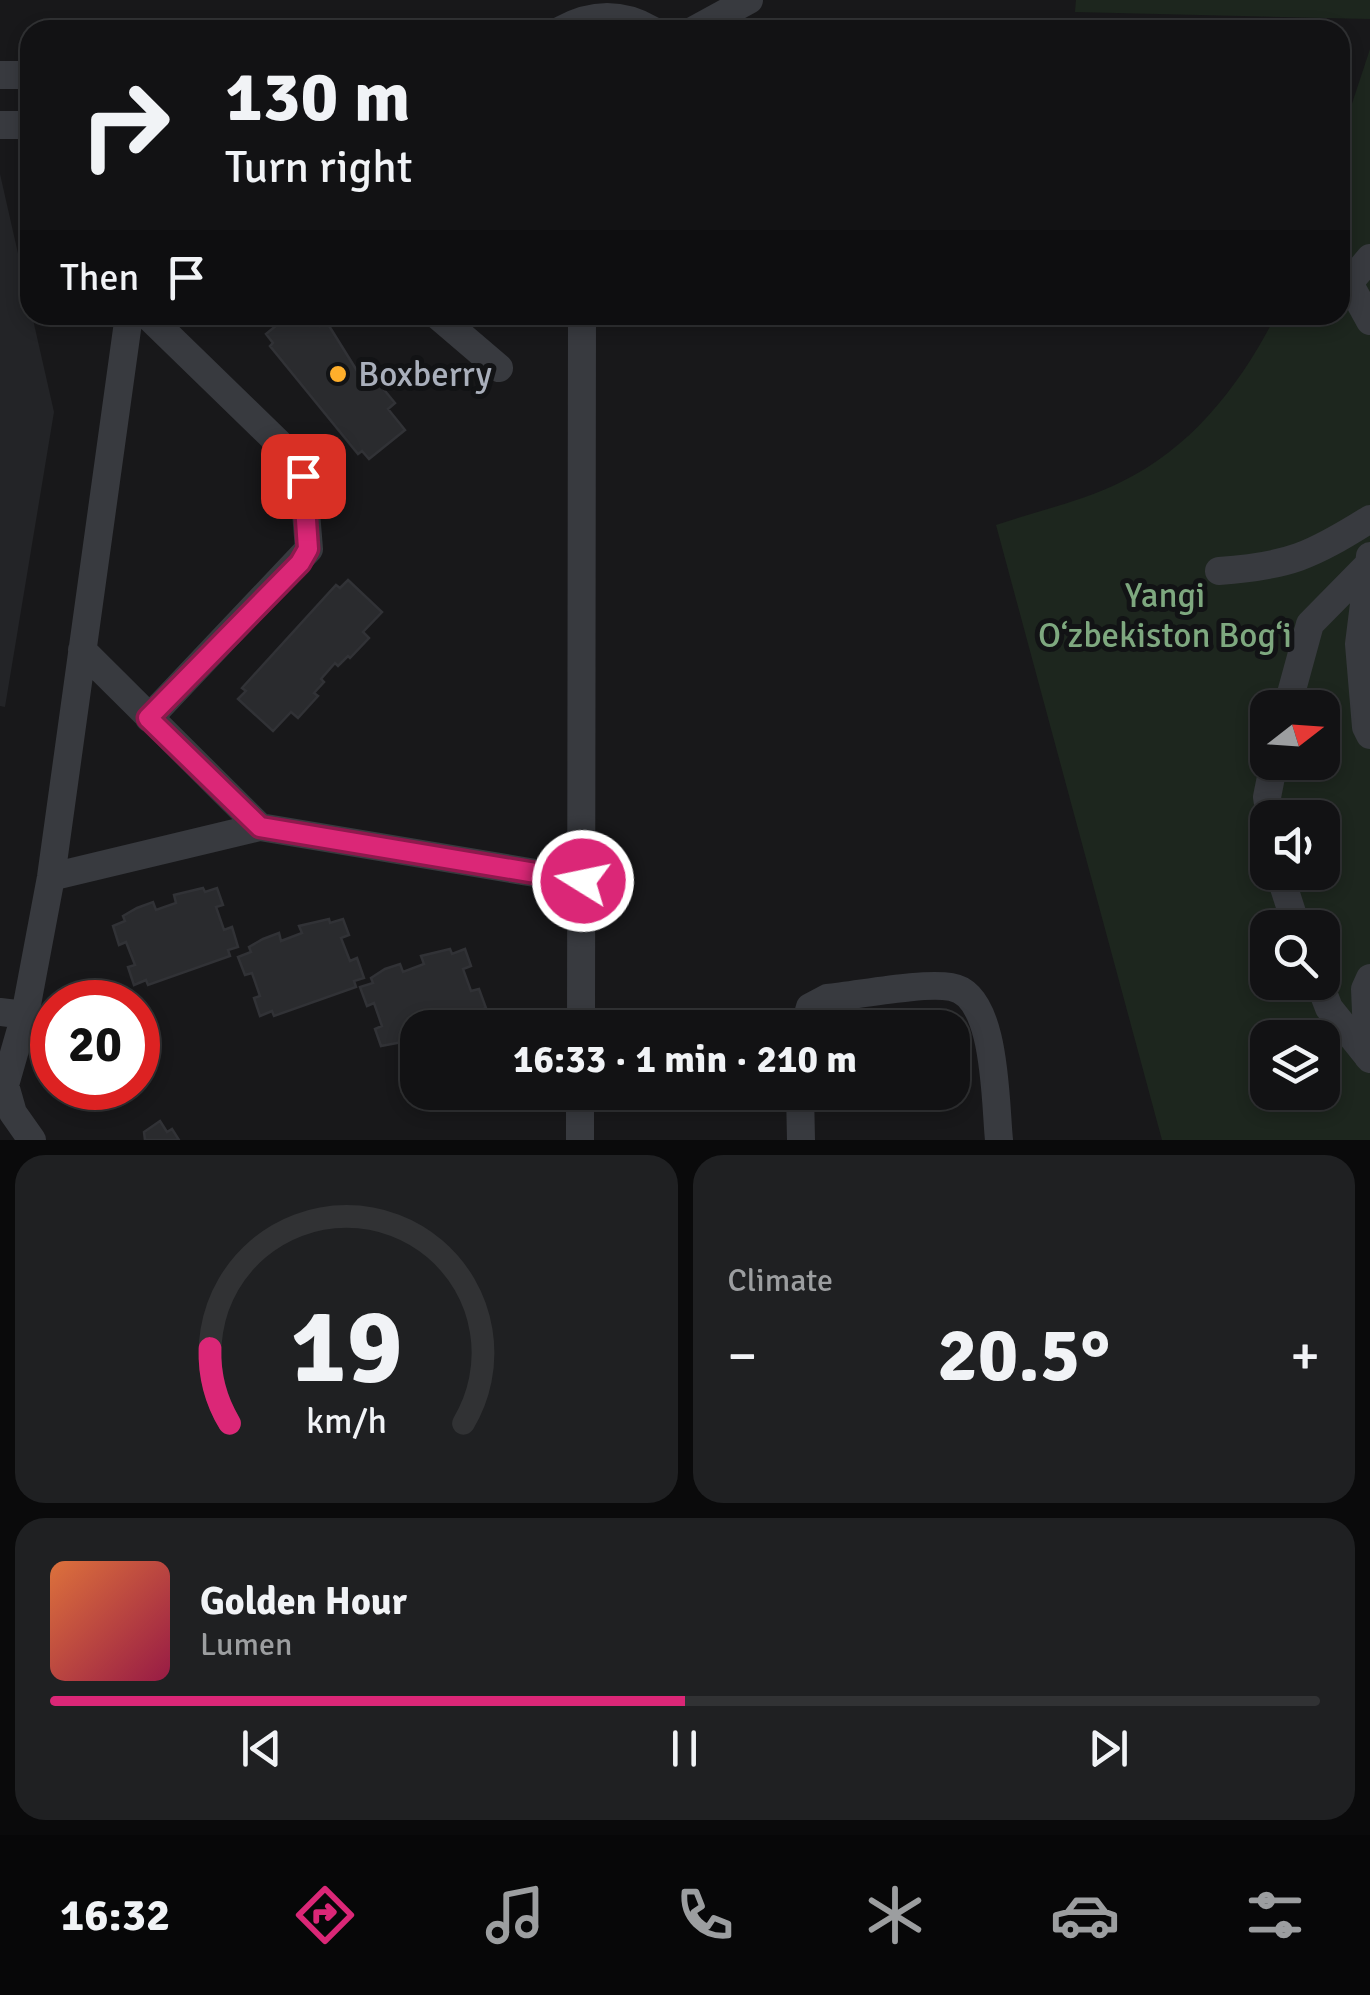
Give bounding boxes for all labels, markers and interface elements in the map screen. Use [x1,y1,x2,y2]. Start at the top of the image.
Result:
text: 130 m [225,54,410,140]
icon: right [60,60,190,190]
text: Turn right [225,140,413,195]
icon: arrive [159,250,214,305]
text: Then [60,254,139,301]
place label: Boxberry [358,353,492,396]
marker: Boxberry [327,363,349,385]
pin [261,434,346,519]
icon: arrive [276,449,331,504]
park label: Yangi Oʻzbekiston Bogʻi [1038,574,1292,657]
north arrow [1250,690,1340,780]
map controls [1250,690,1340,1110]
button: sound [1250,800,1340,890]
position arrow [531,829,635,933]
button: search [1250,910,1340,1000]
speed limit sign: 20 [30,980,160,1110]
button: layers [1250,1020,1340,1110]
text: 16:33 · 1 min · 210 m [513,1036,857,1083]
text: Climate [728,1261,833,1300]
text: 19 [290,1283,402,1411]
text: 20.5° [937,1309,1110,1402]
text: − [728,1322,757,1390]
text: + [1290,1322,1320,1390]
text: km/h [306,1399,387,1443]
text: Golden Hour [200,1578,407,1625]
text: Lumen [200,1625,292,1664]
icon: previous [234,1721,289,1776]
icon: pause [657,1721,712,1776]
icon: next [1081,1721,1136,1776]
icon: directions [290,1880,360,1950]
icon: music [480,1880,550,1950]
icon: phone [670,1880,740,1950]
icon: climate [860,1880,930,1950]
icon: car [1050,1880,1120,1950]
icon: filters [1240,1880,1310,1950]
text: 16:32 [60,1888,170,1943]

